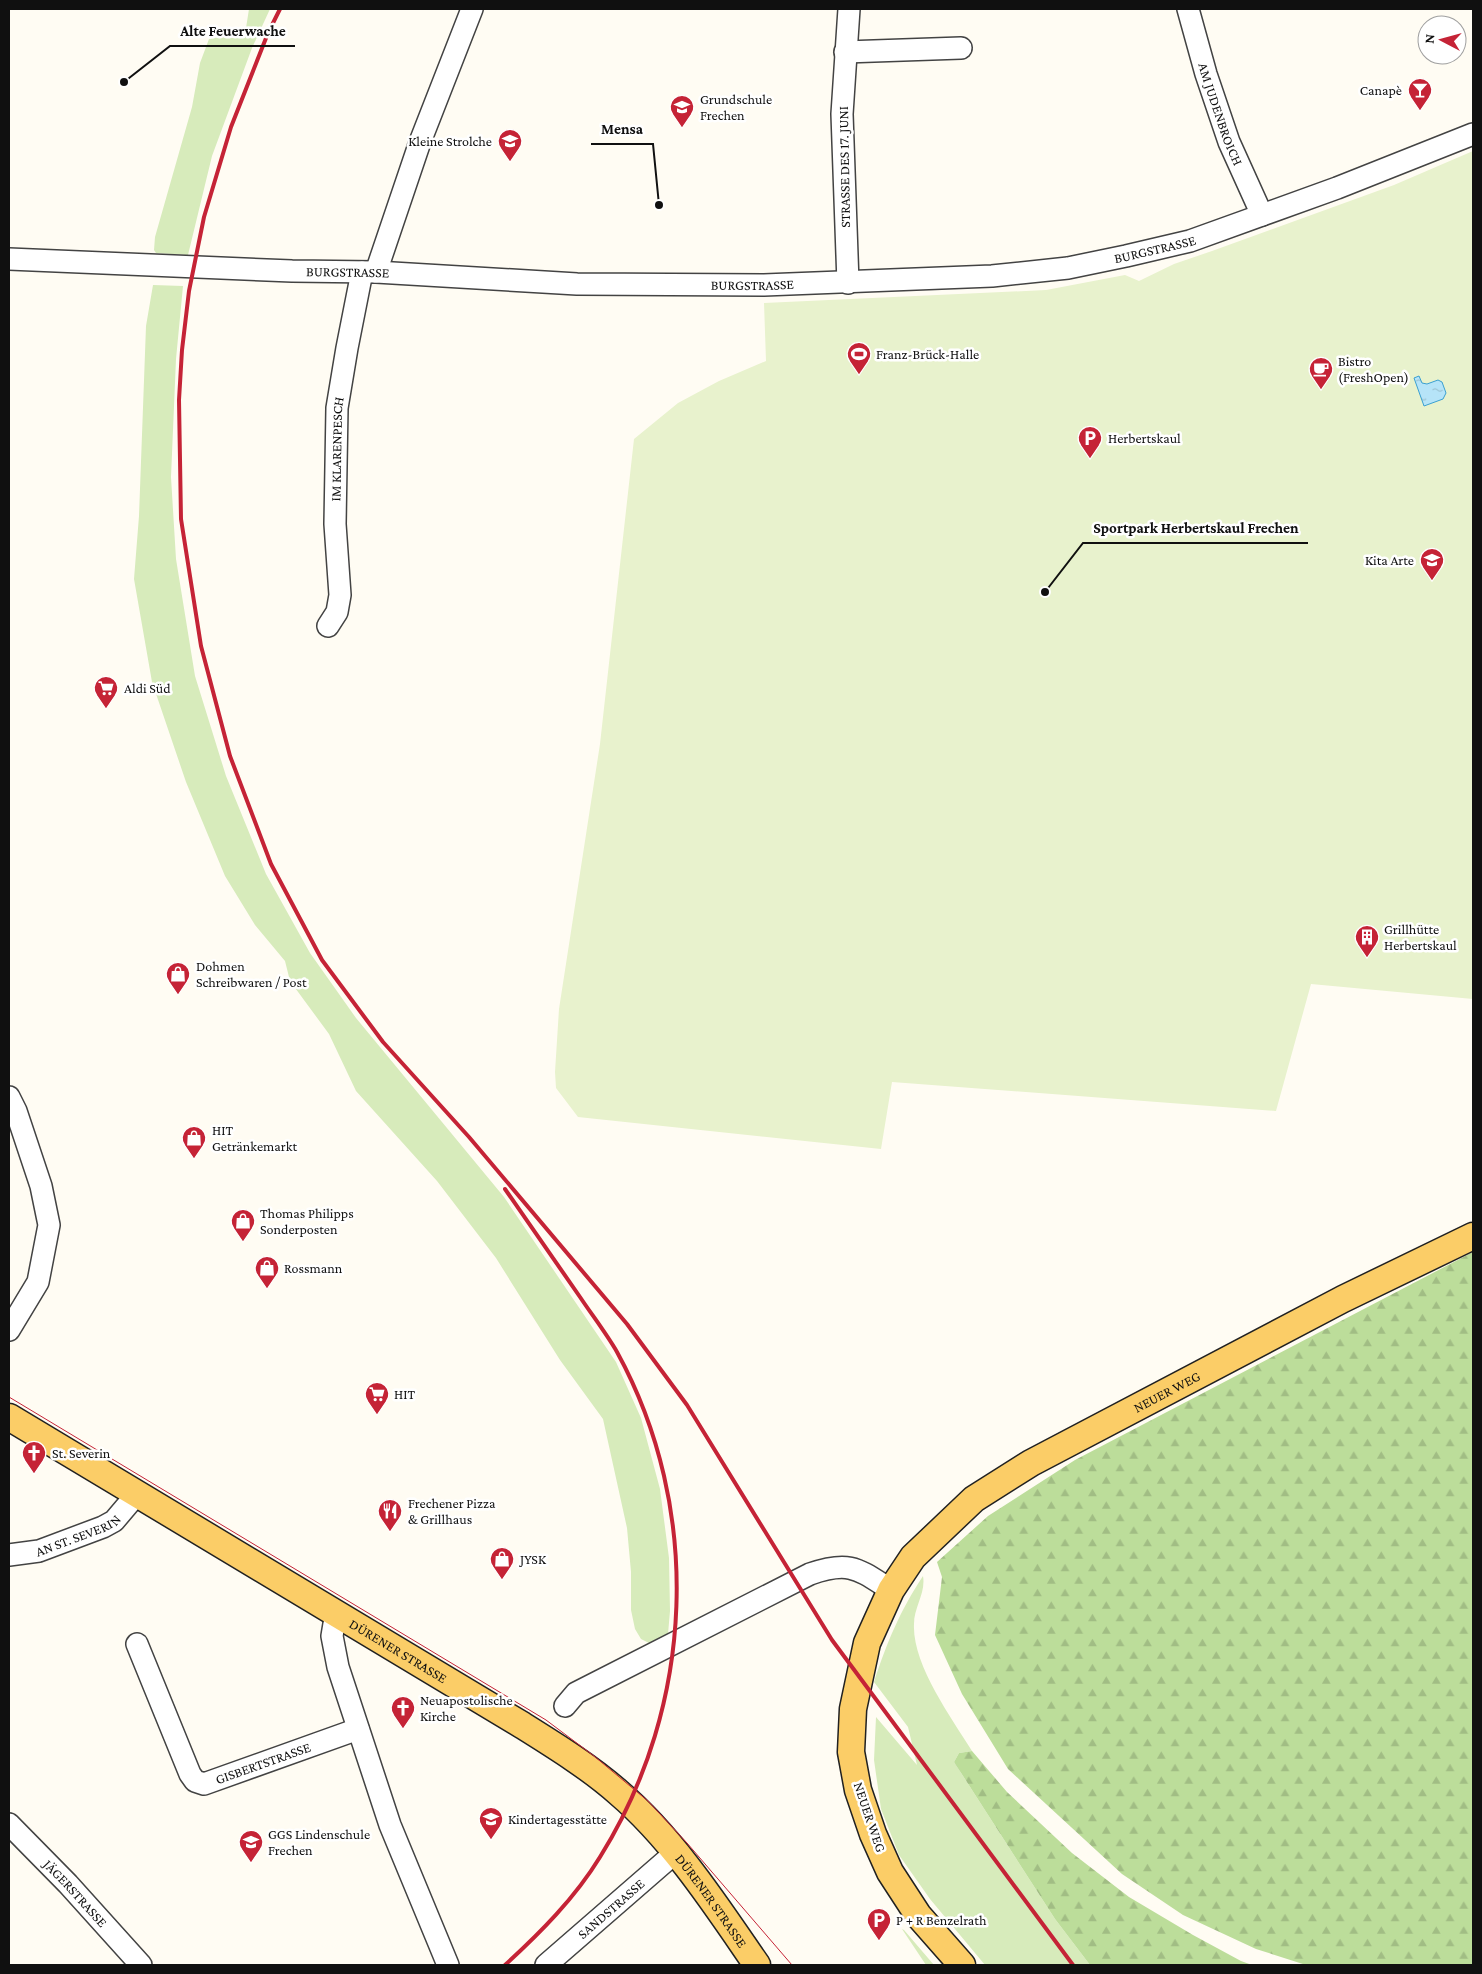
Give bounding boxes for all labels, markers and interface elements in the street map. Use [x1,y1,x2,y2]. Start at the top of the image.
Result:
north arrow [1417,15,1467,65]
callout: Alte Feuerwache [170,16,295,46]
text: Alte Feuerwache [179,23,286,39]
text: N [1421,33,1438,44]
street label: AM JUDENBROICH [1195,61,1246,168]
bar icon: Canapè [1407,77,1433,111]
place label: Canapè [1360,82,1402,98]
place label: Grundschule Frechen [700,91,772,123]
school or university icon: Grundschule Frechen [669,94,695,128]
street label: STRASSE DES 17. JUNI [835,106,853,228]
callout: Mensa [591,114,653,144]
text: Mensa [601,121,644,137]
school or university icon: Kleine Strolche [497,128,523,162]
place label: Kleine Strolche [408,133,492,149]
street label: BURGSTRASSE [1113,231,1198,266]
street label: BURGSTRASSE [306,263,390,281]
street label: BURGSTRASSE [711,276,795,293]
sports icon: Franz-Brück-Halle [846,341,872,375]
place label: Franz-Brück-Halle [876,346,979,362]
place label: Bistro (FreshOpen) [1338,353,1409,386]
cafe icon: Bistro (FreshOpen) [1308,356,1334,390]
street label: IM KLARENPESCH [327,396,347,502]
parking icon: Herbertskaul [1077,425,1103,459]
place label: Herbertskaul [1108,430,1181,446]
callout: Sportpark Herbertskaul Frechen [1083,513,1308,543]
text: Sportpark Herbertskaul Frechen [1093,520,1299,536]
school or university icon: Kita Arte [1419,547,1445,581]
place label: Kita Arte [1365,552,1414,568]
supermarket icon: Aldi Süd [93,675,119,709]
place label: Aldi Süd [124,680,171,696]
place label: Grillhütte Herbertskaul [1384,921,1457,953]
building icon: Grillhütte Herbertskaul [1354,924,1380,958]
place label: Dohmen Schreibwaren / Post [196,958,307,990]
shop icon: Dohmen Schreibwaren / Post [165,961,191,995]
place label: HIT Getränkemarkt [212,1122,297,1154]
shop icon: HIT Getränkemarkt [181,1125,207,1159]
place label: Thomas Philipps Sonderposten [260,1205,354,1237]
shop icon: Thomas Philipps Sonderposten [230,1208,256,1242]
shop icon: Rossmann [254,1255,280,1289]
place label: Rossmann [284,1260,343,1276]
street label: NEUER WEG [1131,1367,1203,1416]
supermarket icon: HIT [364,1381,390,1415]
place label: HIT [394,1386,415,1402]
church icon: St. Severin [21,1440,47,1474]
place label: St. Severin [52,1445,111,1461]
place label: Frechener Pizza & Grillhaus [408,1495,496,1527]
restaurant icon: Frechener Pizza & Grillhaus [377,1498,403,1532]
street label: AN ST. SEVERIN [33,1511,124,1560]
shop icon: JYSK [489,1546,515,1580]
place label: JYSK [518,1551,547,1567]
street label: DÜRENER STRASSE [346,1615,450,1686]
place label: Neuapostolische Kirche [420,1692,513,1724]
church icon: Neuapostolische Kirche [390,1695,416,1729]
street label: GISBERTSTRASSE [213,1738,313,1787]
street label: NEUER WEG [851,1780,890,1854]
school or university icon: Kindertagesstätte [478,1806,504,1840]
place label: Kindertagesstätte [508,1811,607,1827]
place label: GGS Lindenschule Frechen [268,1826,370,1858]
school or university icon: GGS Lindenschule Frechen [238,1829,264,1863]
street label: DÜRENER STRASSE [672,1851,751,1951]
street label: JÄGERSTRASSE [39,1855,111,1930]
street label: SANDSTRASSE [574,1875,648,1942]
parking icon: P + R Benzelrath [866,1907,892,1941]
place label: P + R Benzelrath [896,1912,987,1928]

